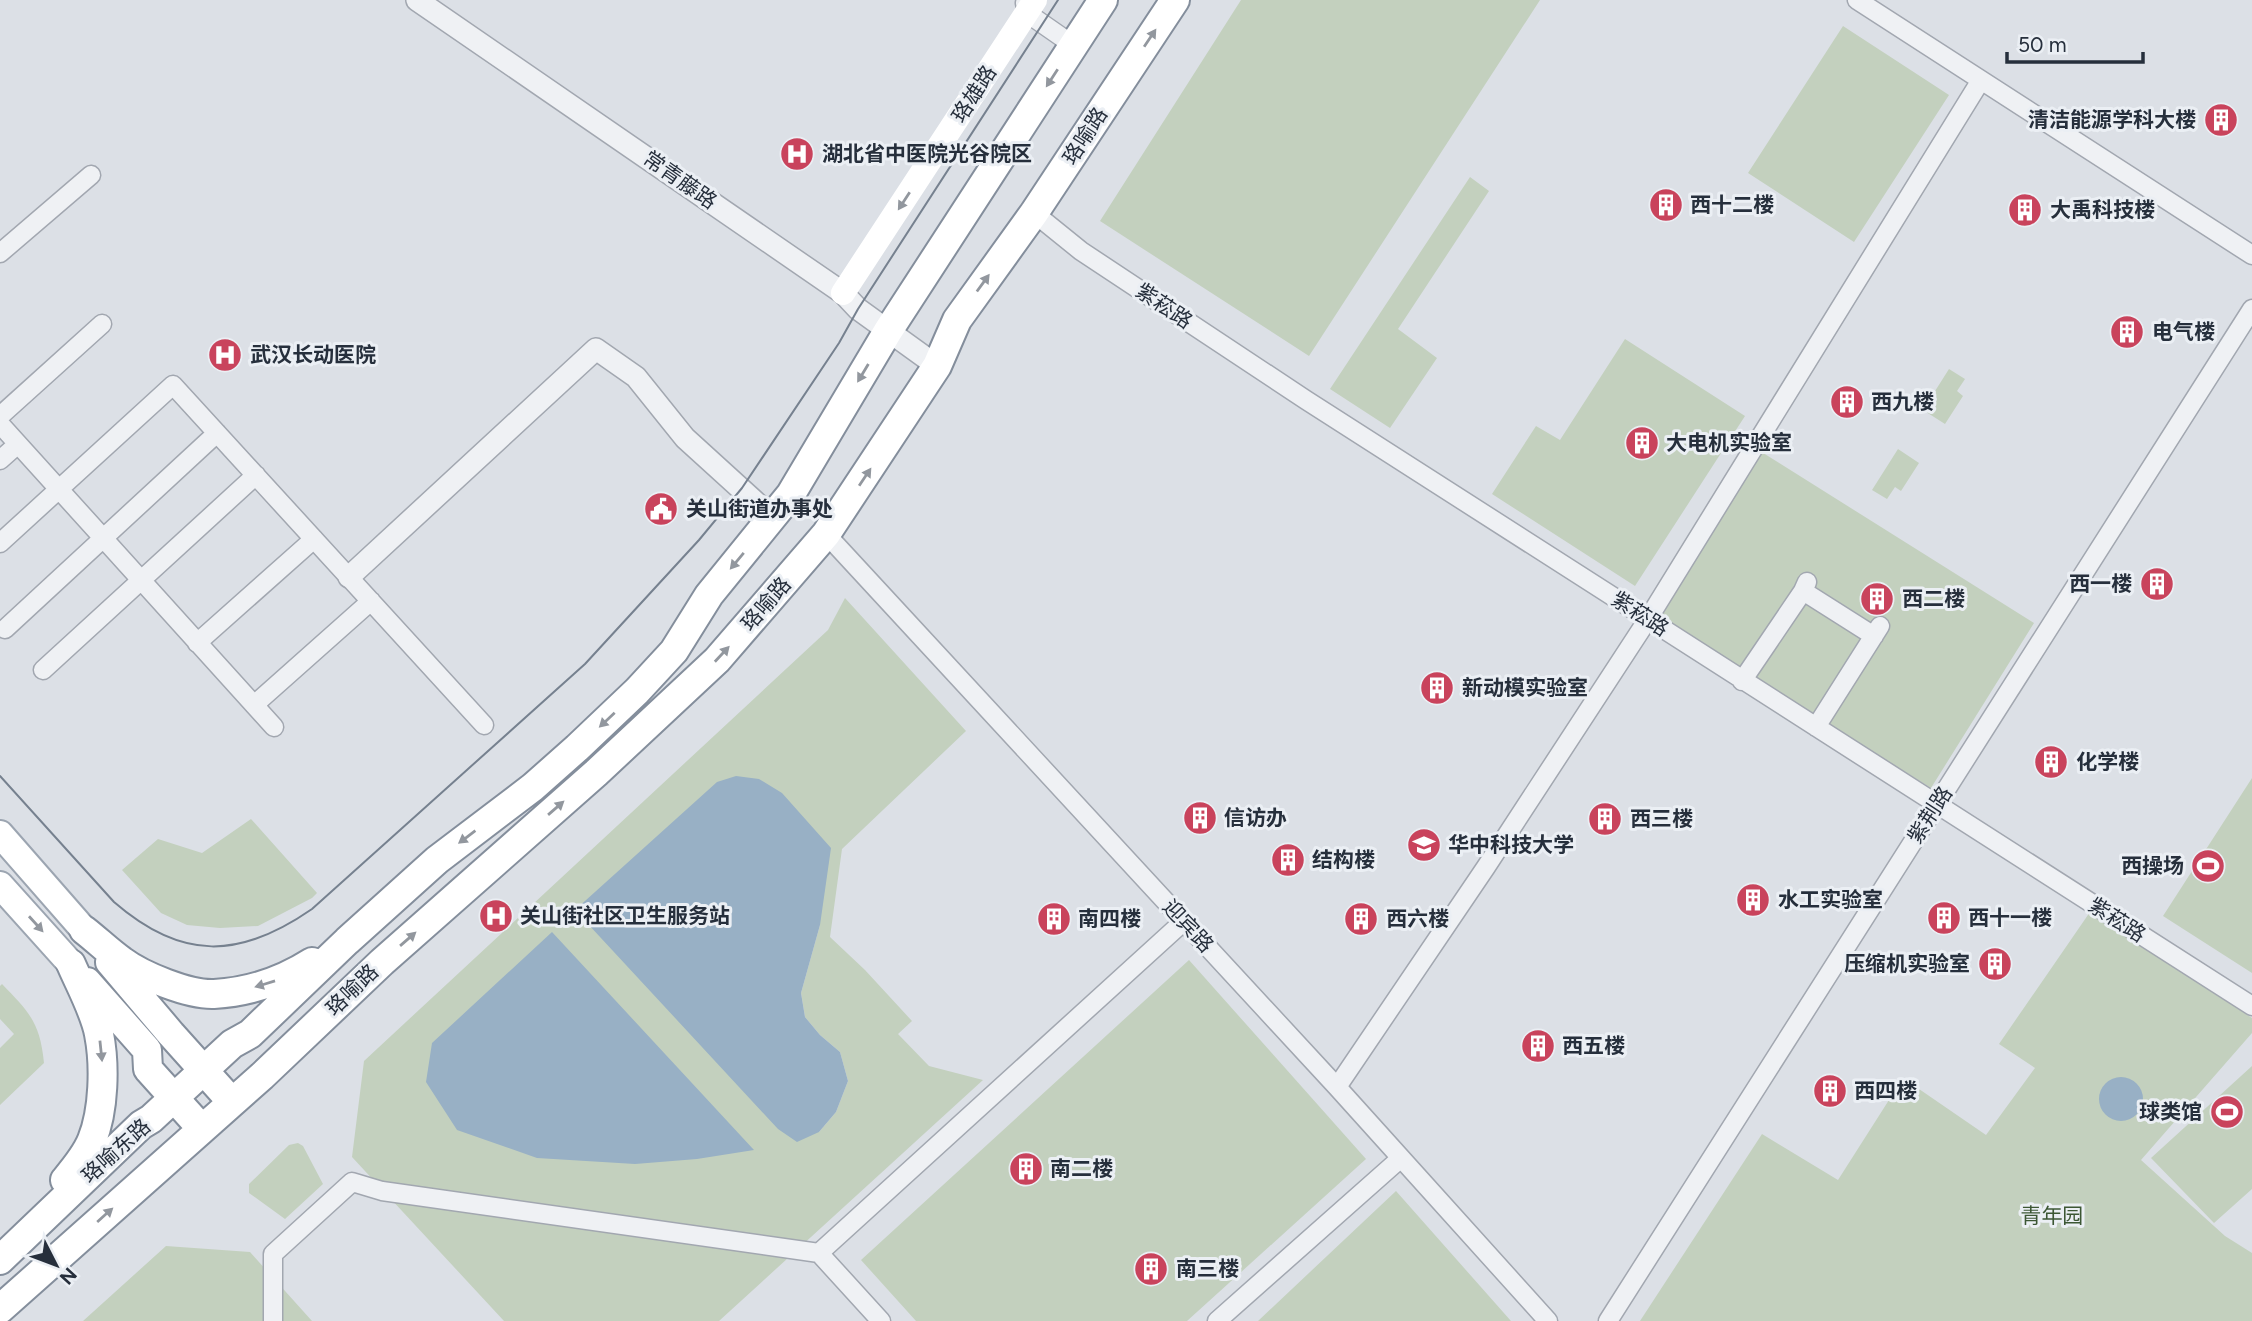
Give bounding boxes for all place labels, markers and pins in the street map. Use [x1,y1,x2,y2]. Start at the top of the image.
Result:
building icon: 清洁能源学科大楼 [2202,101,2240,139]
place label: 清洁能源学科大楼 [2028,107,2196,132]
hospital icon: 湖北省中医院光谷院区 [778,135,816,173]
place label: 湖北省中医院光谷院区 [822,141,1032,166]
building icon: 西十二楼 [1647,186,1685,224]
building icon: 大禹科技楼 [2006,191,2044,229]
place label: 西十二楼 [1690,192,1774,217]
place label: 大禹科技楼 [2050,197,2155,222]
building icon: 电气楼 [2108,313,2146,351]
place label: 电气楼 [2152,319,2215,344]
hospital icon: 武汉长动医院 [206,336,244,374]
place label: 武汉长动医院 [250,342,376,367]
building icon: 西九楼 [1828,383,1866,421]
place label: 西九楼 [1871,389,1934,414]
building icon: 大电机实验室 [1623,424,1661,462]
place label: 大电机实验室 [1666,430,1792,455]
public building icon: 关山街道办事处 [642,490,680,528]
place label: 关山街道办事处 [686,496,833,521]
building icon: 西一楼 [2138,565,2176,603]
place label: 西一楼 [2069,571,2132,596]
building icon: 西二楼 [1858,580,1896,618]
place label: 西二楼 [1902,586,1965,611]
building icon: 新动模实验室 [1418,669,1456,707]
place label: 新动模实验室 [1462,675,1588,700]
building icon: 化学楼 [2032,743,2070,781]
place label: 化学楼 [2076,749,2139,774]
building icon: 信访办 [1181,799,1219,837]
building icon: 西三楼 [1586,800,1624,838]
place label: 信访办 [1224,805,1287,830]
place label: 西三楼 [1630,806,1693,831]
school or university icon: 华中科技大学 [1405,826,1443,864]
place label: 华中科技大学 [1448,832,1574,857]
building icon: 结构楼 [1269,841,1307,879]
place label: 结构楼 [1312,847,1375,872]
sports icon: 西操场 [2189,847,2227,885]
place label: 西操场 [2121,853,2184,878]
building icon: 水工实验室 [1734,881,1772,919]
place label: 水工实验室 [1778,887,1883,912]
hospital icon: 关山街社区卫生服务站 [477,897,515,935]
building icon: 西十一楼 [1925,899,1963,937]
building icon: 南四楼 [1035,900,1073,938]
building icon: 西六楼 [1342,900,1380,938]
place label: 关山街社区卫生服务站 [520,903,730,928]
place label: 西十一楼 [1968,905,2052,930]
place label: 南四楼 [1078,906,1141,931]
place label: 西六楼 [1386,906,1449,931]
building icon: 压缩机实验室 [1976,945,2014,983]
place label: 压缩机实验室 [1844,951,1970,976]
building icon: 西五楼 [1519,1027,1557,1065]
place label: 西五楼 [1562,1033,1625,1058]
building icon: 西四楼 [1811,1072,1849,1110]
place label: 西四楼 [1854,1078,1917,1103]
sports icon: 球类馆 [2208,1093,2246,1131]
place label: 球类馆 [2139,1099,2202,1124]
building icon: 南二楼 [1007,1150,1045,1188]
place label: 南二楼 [1050,1156,1113,1181]
building icon: 南三楼 [1132,1250,1170,1288]
place label: 南三楼 [1176,1256,1239,1281]

